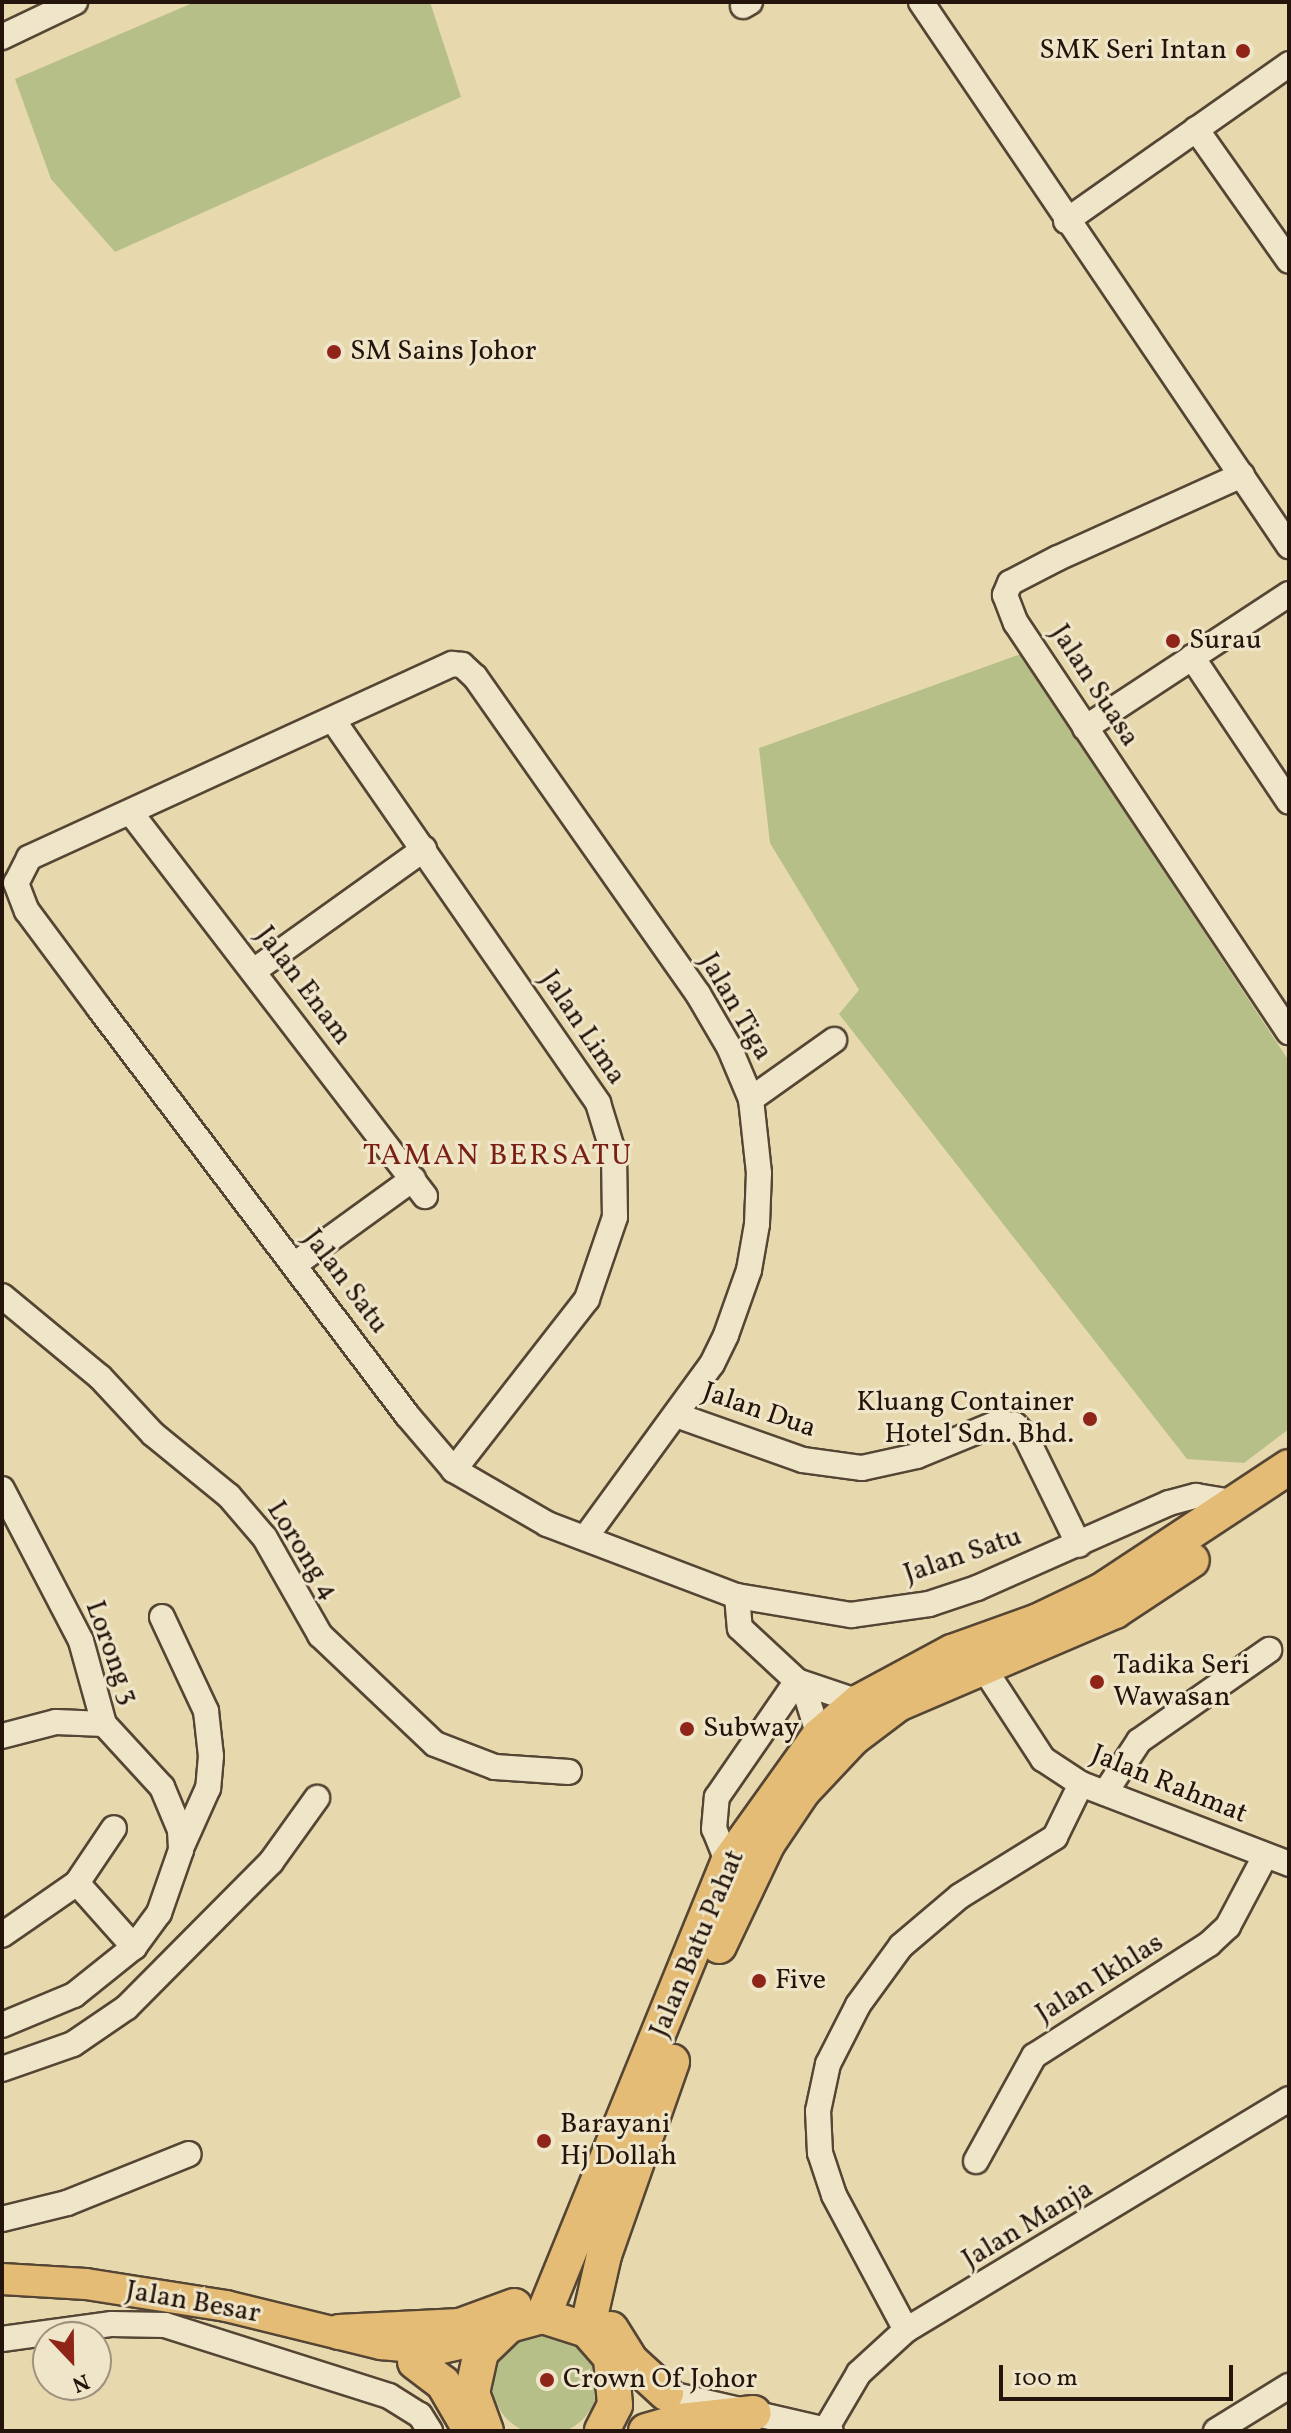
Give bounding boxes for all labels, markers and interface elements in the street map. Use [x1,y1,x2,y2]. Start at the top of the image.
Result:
place label: SMK Seri Intan [1039,34,1227,68]
marker: SMK Seri Intan [1234,42,1252,60]
place label: SM Sains Johor [350,335,536,369]
marker: SM Sains Johor [325,343,343,361]
street label: Jalan Suasa [1042,619,1146,753]
place label: Surau [1189,624,1262,658]
marker: Surau [1164,632,1182,650]
street label: Jalan Enam [247,920,359,1052]
street label: Jalan Tiga [691,947,779,1067]
street label: Jalan Lima [532,964,632,1092]
district label: TAMAN BERSATU [363,1138,633,1174]
street label: Jalan Satu [295,1223,395,1341]
street label: Jalan Dua [698,1376,820,1446]
place label: Kluang Container Hotel Sdn. Bhd. [856,1386,1074,1452]
marker: Kluang Container Hotel Sdn. Bhd. [1081,1410,1099,1428]
street label: Lorong 4 [258,1495,346,1607]
street label: Jalan Satu [900,1520,1026,1592]
street label: Lorong 3 [77,1596,145,1710]
place label: Tadika Seri Wawasan [1113,1649,1250,1715]
marker: Tadika Seri Wawasan [1088,1673,1106,1691]
place label: Subway [703,1712,799,1746]
marker: Subway [678,1720,696,1738]
street label: Jalan Rahmat [1086,1738,1252,1832]
street label: Jalan Batu Pahat [643,1845,753,2043]
street label: Jalan Ikhlas [1030,1927,1170,2031]
place label: Five [775,1964,826,1998]
marker: Five [750,1972,768,1990]
place label: Barayani Hj Dollah [560,2108,677,2174]
marker: Barayani Hj Dollah [535,2132,553,2150]
street label: Jalan Manja [957,2173,1099,2277]
street label: Jalan Besar [123,2275,263,2331]
north arrow [32,2321,112,2401]
scale bar [1003,2349,1237,2399]
text: 100 m [1013,2362,1078,2396]
place label: Crown Of Johor [563,2363,754,2397]
text: N [67,2364,94,2399]
marker: Crown Of Johor [538,2371,556,2389]

